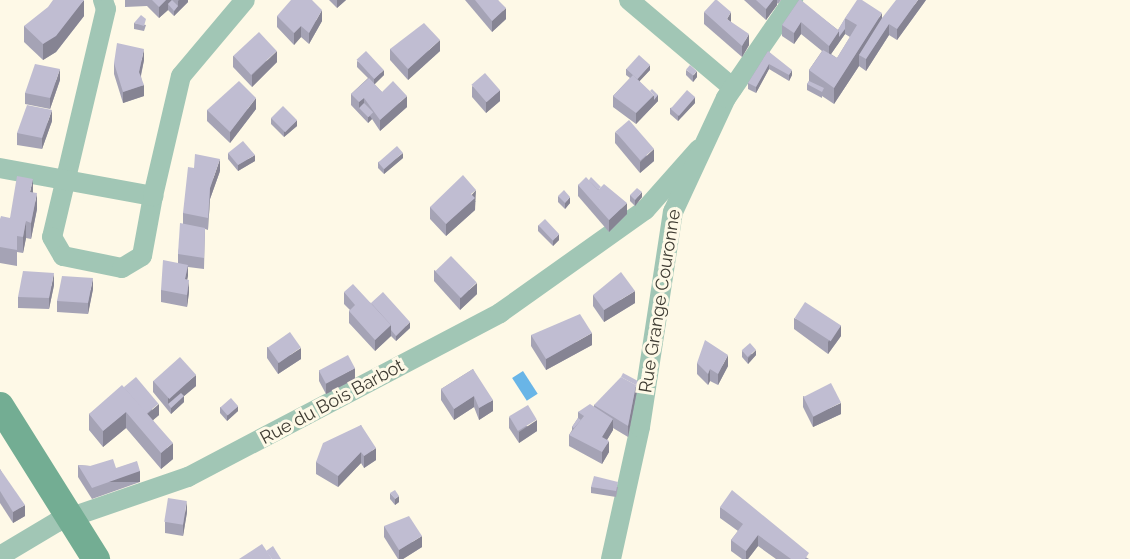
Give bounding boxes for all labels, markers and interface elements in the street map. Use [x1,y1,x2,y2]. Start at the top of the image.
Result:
street label: Rue Grange Couronne [635,208,685,394]
street label: Rue du Bois Barbot [256,355,408,449]

